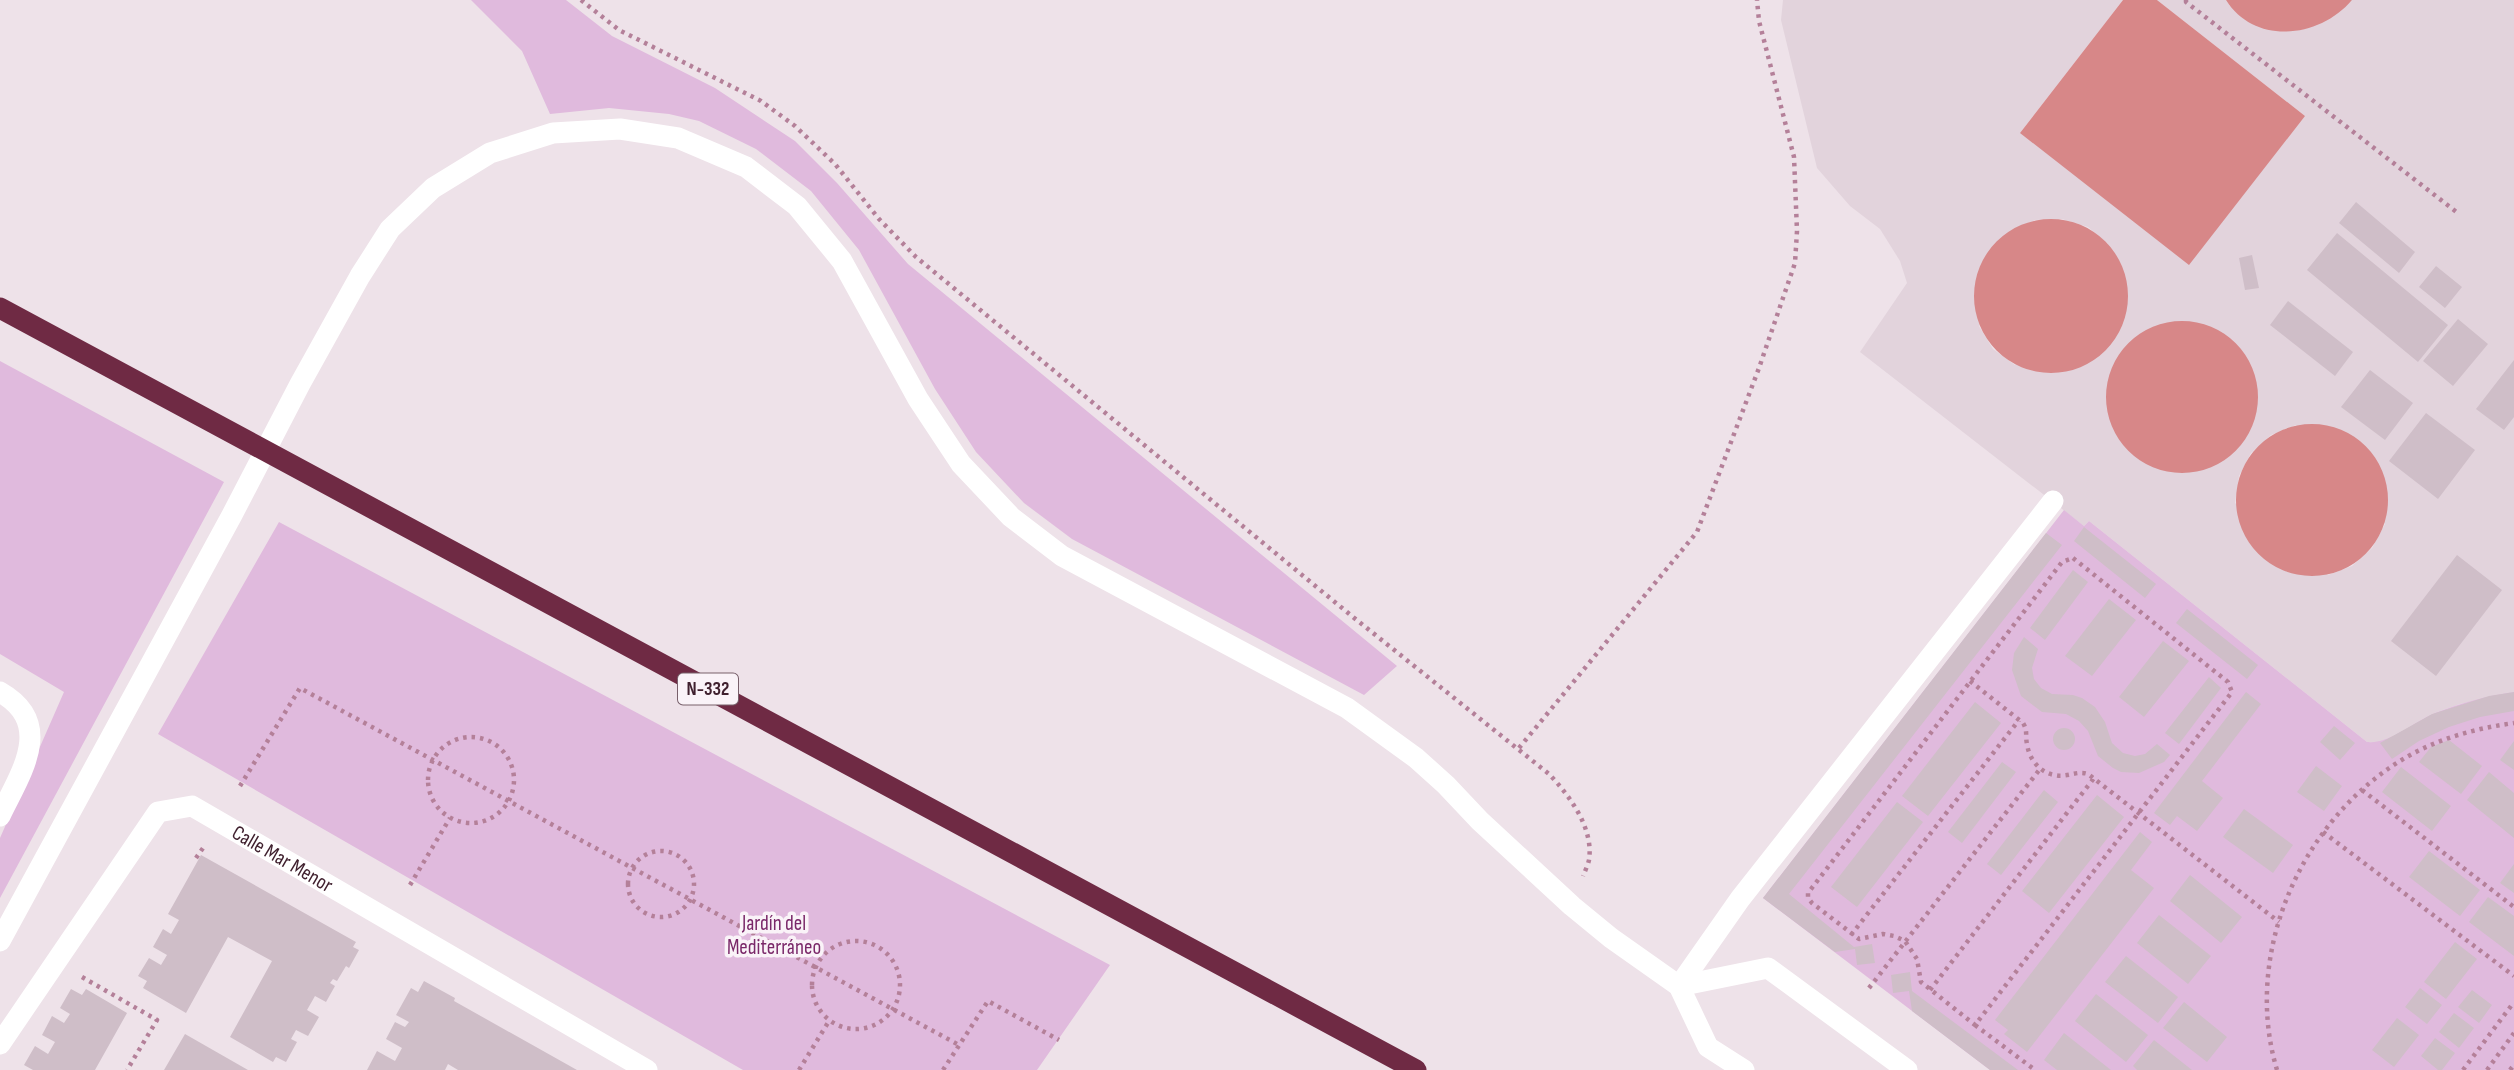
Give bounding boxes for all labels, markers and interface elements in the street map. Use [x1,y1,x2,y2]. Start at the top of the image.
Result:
road number: N-332 [678,674,738,704]
street label: Calle Mar Menor [228,820,337,898]
park label: Jardín del Mediterráneo [727,911,821,960]

